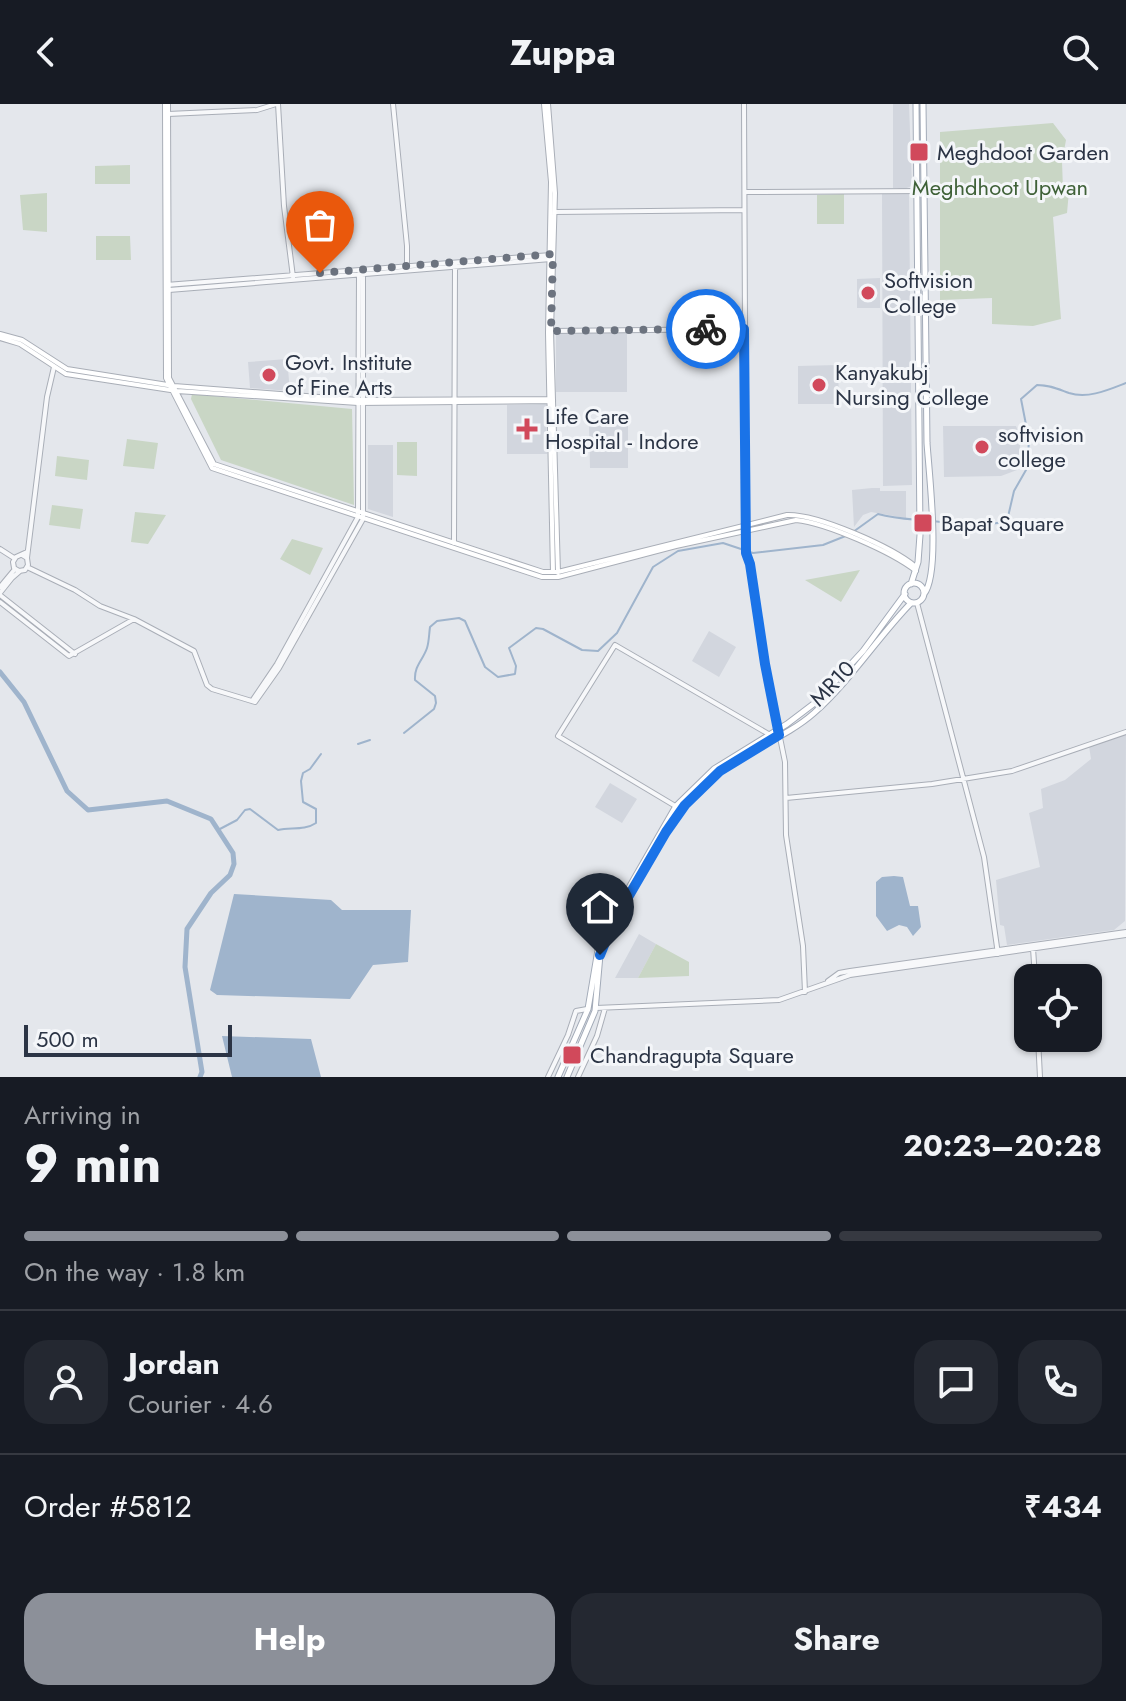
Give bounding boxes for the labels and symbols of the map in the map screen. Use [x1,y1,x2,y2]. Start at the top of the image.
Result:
place label: Meghdoot Garden [937,136,1109,168]
marker: Meghdoot Garden [908,141,930,163]
park label: Meghdhoot Upwan [912,171,1088,203]
pin [286,191,354,273]
place label: Softvision College [884,264,973,321]
marker: Softvision College [859,284,877,302]
courier [666,289,746,369]
place label: Govt. Institute of Fine Arts [285,346,412,403]
place label: Kanyakubj Nursing College [835,356,989,413]
marker: Govt. Institute of Fine Arts [260,366,278,384]
marker: Kanyakubj Nursing College [810,376,828,394]
place label: Life Care Hospital - Indore [545,400,699,457]
marker: Life Care Hospital - Indore [516,418,538,440]
place label: softvision college [998,418,1084,475]
marker: softvision college [973,438,991,456]
place label: Bapat Square [941,507,1064,539]
marker: Bapat Square [912,512,934,534]
street label: MR10 [802,653,862,713]
pin [566,873,634,955]
scale bar [24,1021,232,1057]
place label: Chandragupta Square [590,1039,794,1071]
marker: Chandragupta Square [561,1044,583,1066]

